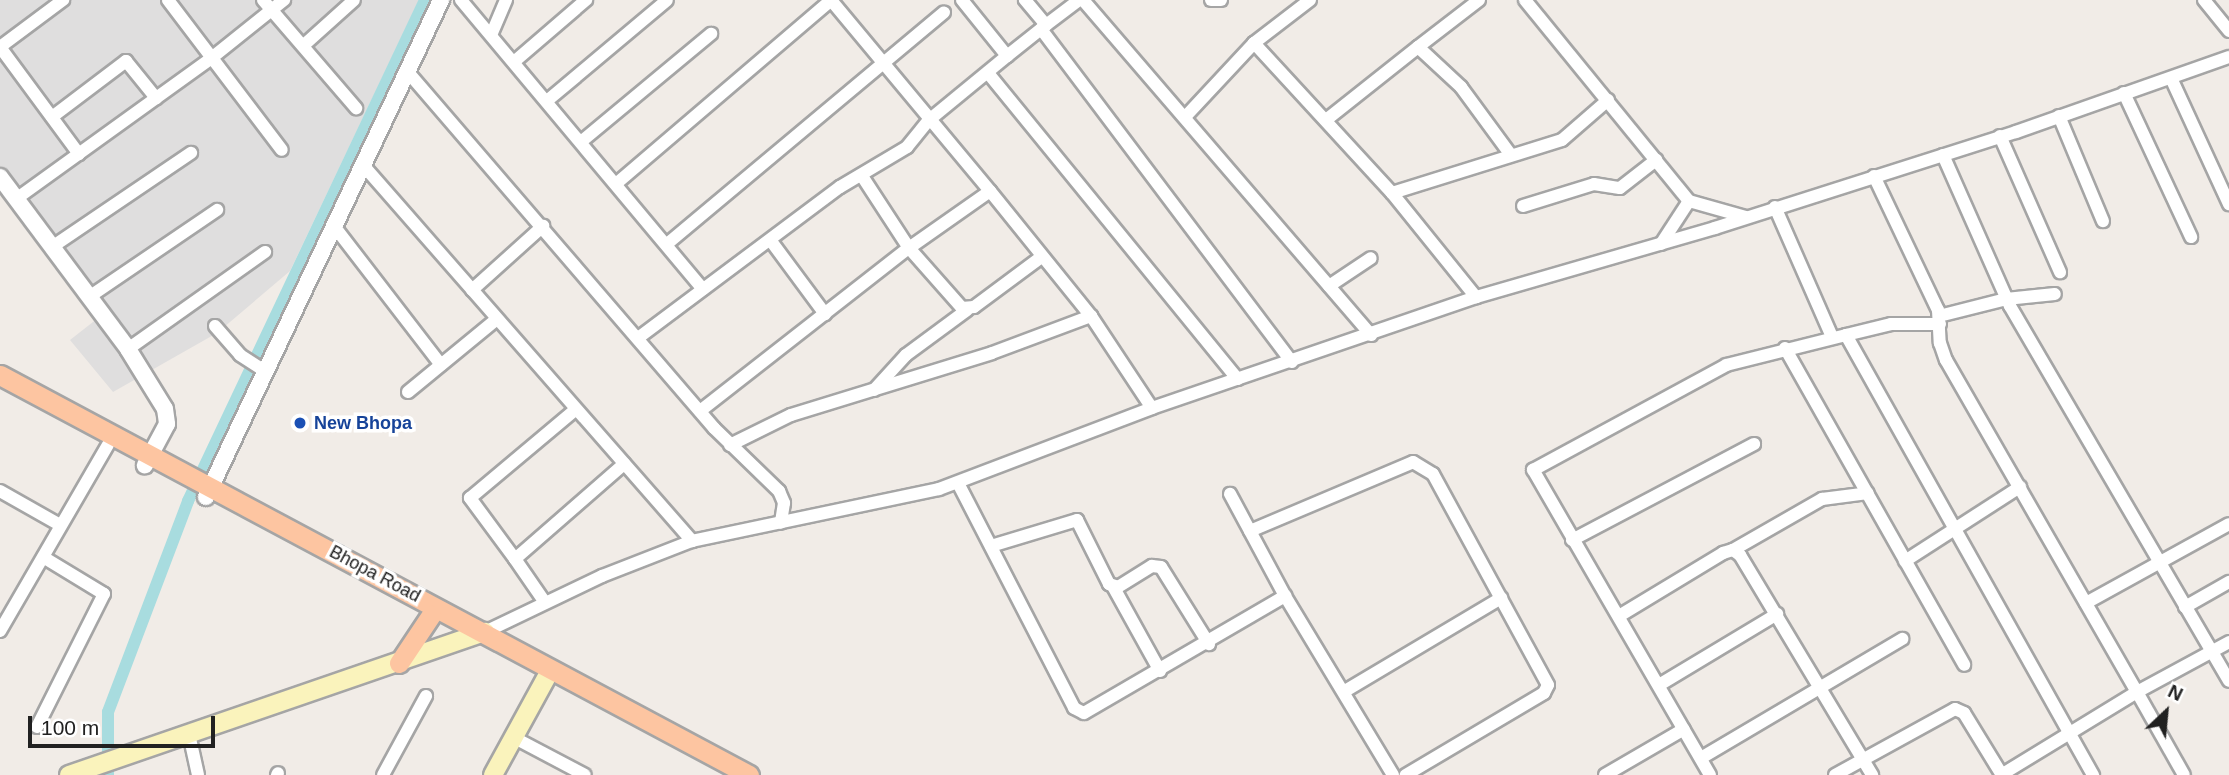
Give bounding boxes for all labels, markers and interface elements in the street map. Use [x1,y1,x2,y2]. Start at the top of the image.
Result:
place label: New Bhopa [314,412,412,434]
marker: New Bhopa [292,415,308,431]
street label: Bhopa Road [326,541,424,607]
north arrow [2131,677,2201,747]
text: N [2165,680,2186,705]
scale bar [32,702,219,746]
text: 100 m [41,716,99,739]

